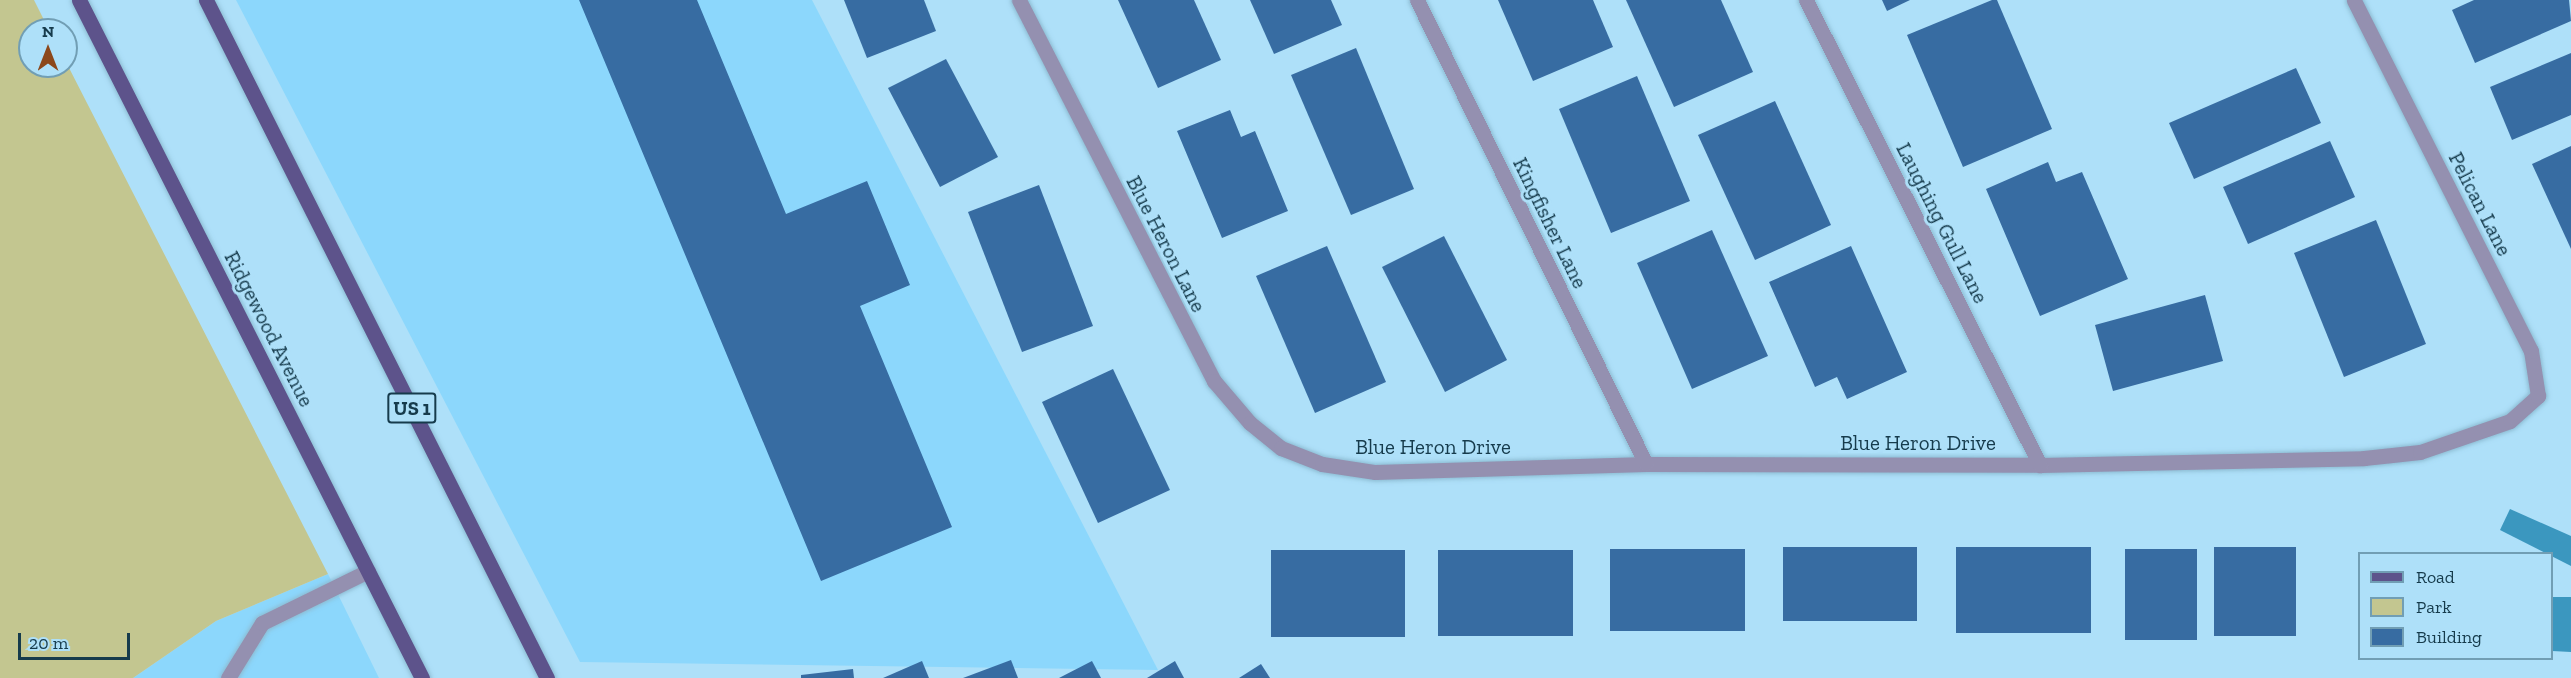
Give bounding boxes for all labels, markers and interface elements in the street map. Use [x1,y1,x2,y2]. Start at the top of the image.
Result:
north arrow [18,18,78,78]
text: N [42,22,54,41]
street label: Laughing Gull Lane [1891,139,1993,307]
street label: Pelican Lane [2443,148,2517,260]
street label: Kingfisher Lane [1507,153,1593,293]
street label: Blue Heron Lane [1121,172,1211,316]
street label: Ridgewood Avenue [219,247,319,411]
road number: US 1 [386,391,438,425]
street label: Blue Heron Drive [1840,430,1996,456]
street label: Blue Heron Drive [1355,434,1511,460]
legend [2358,552,2553,660]
text: Road [2416,566,2455,588]
text: Park [2416,596,2452,618]
scale bar [21,621,134,659]
text: Building [2416,626,2482,648]
text: 20 m [29,632,68,654]

